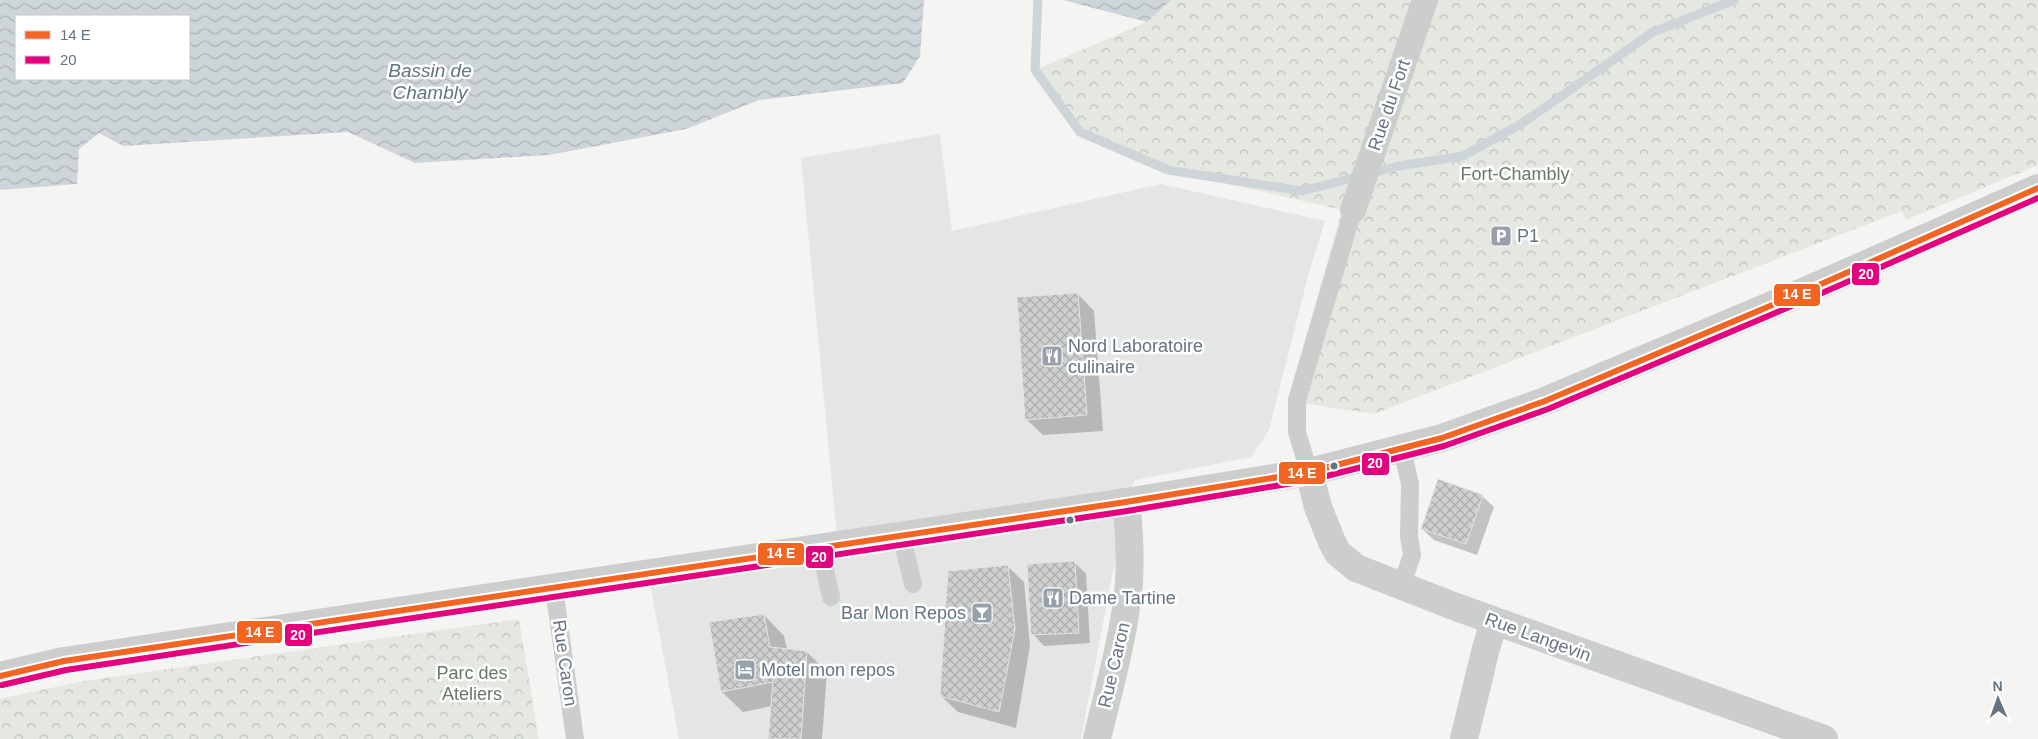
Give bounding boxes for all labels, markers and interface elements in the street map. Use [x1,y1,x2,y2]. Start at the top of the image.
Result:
legend [15,15,190,80]
text: 14 E [60,26,91,43]
text: 20 [60,51,77,68]
street label: Rue du Fort [1364,57,1414,153]
water label: Bassin de Chambly [388,60,472,103]
park label: Fort-Chambly [1460,164,1570,184]
parking icon: P1 [1489,224,1513,248]
place label: P1 [1517,226,1539,246]
line badge: 20 [1851,262,1880,286]
text: 20 [1858,266,1874,282]
line badge: 14 E [1773,283,1821,307]
text: 14 E [1783,286,1811,302]
place label: Nord Laboratoire culinaire [1068,336,1203,377]
restaurant icon: Nord Laboratoire culinaire [1040,344,1064,368]
line badge: 20 [1361,452,1390,476]
text: 20 [1367,455,1383,471]
line badge: 14 E [1278,461,1326,485]
unlabelled marker [1329,461,1339,471]
text: 14 E [1288,465,1316,481]
unlabelled marker [1065,515,1075,525]
line badge: 14 E [757,542,805,566]
text: 14 E [767,545,795,561]
line badge: 20 [805,545,834,569]
text: 20 [811,549,827,565]
restaurant icon: Dame Tartine [1041,586,1065,610]
place label: Dame Tartine [1069,588,1176,608]
bar icon: Bar Mon Repos [970,601,994,625]
place label: Bar Mon Repos [841,603,966,623]
street label: Rue Langevin [1482,609,1594,665]
street label: Rue Caron [549,619,581,707]
line badge: 14 E [236,620,283,644]
street label: Rue Caron [1094,620,1134,710]
line badge: 20 [284,623,313,647]
text: 14 E [246,624,274,640]
text: 20 [290,627,306,643]
hotel icon: Motel mon repos [733,658,757,682]
place label: Motel mon repos [761,660,895,680]
park label: Parc des Ateliers [436,663,508,704]
north arrow [1973,674,2023,724]
text: N [1992,678,2003,694]

